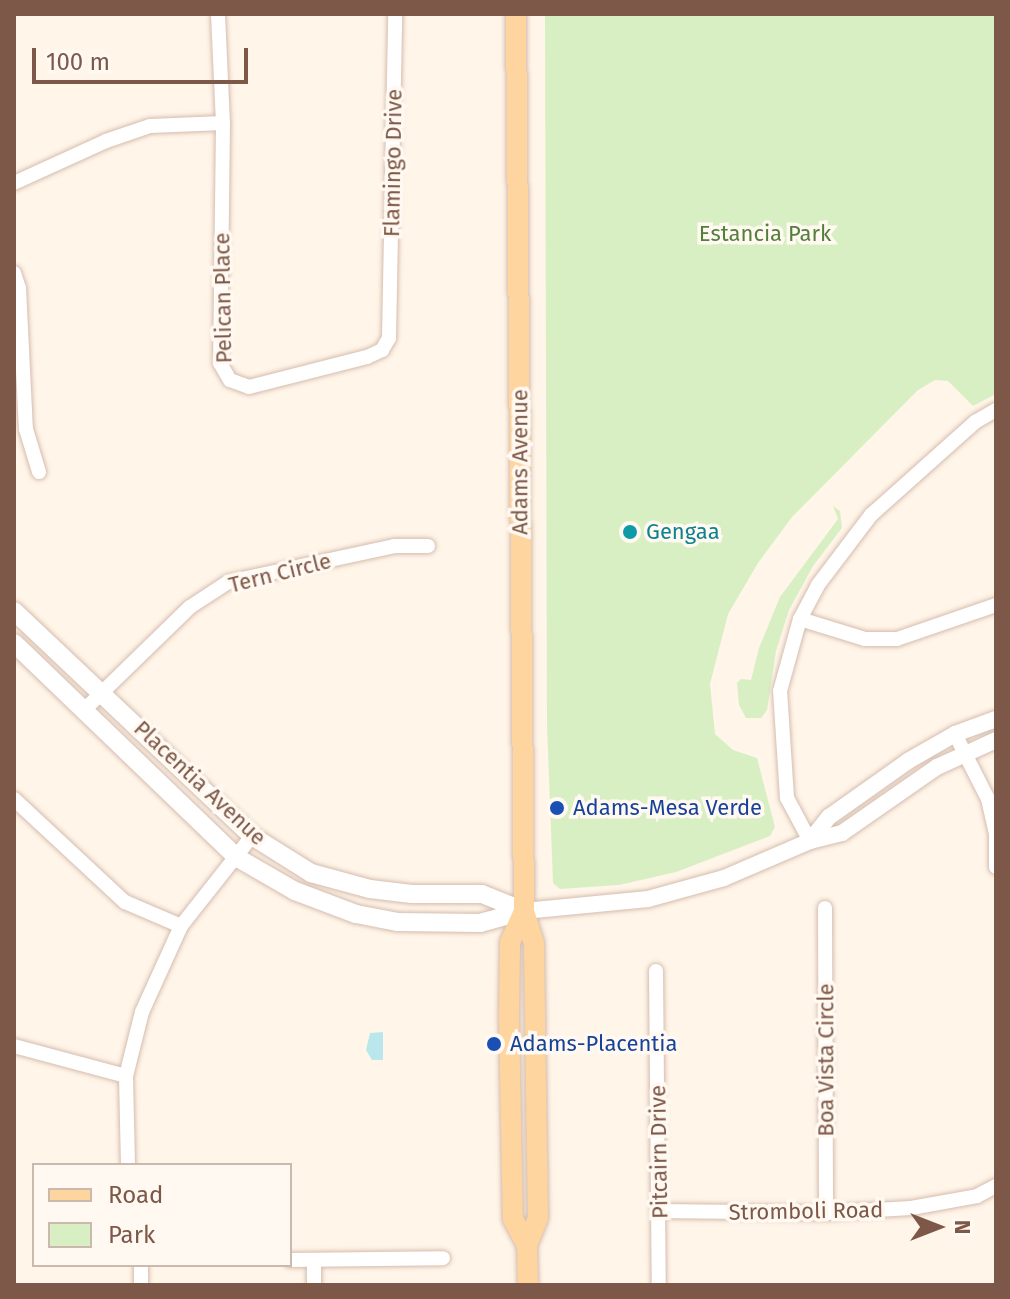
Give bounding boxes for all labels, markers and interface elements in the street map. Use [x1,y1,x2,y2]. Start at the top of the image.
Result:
scale bar [36,32,252,82]
text: 100 m [46,48,110,76]
street label: Flamingo Drive [379,89,407,237]
park label: Estancia Park [699,221,831,247]
street label: Pelican Place [209,232,237,364]
street label: Adams Avenue [507,389,533,535]
place label: Gengaa [646,519,720,545]
marker: Gengaa [621,523,639,541]
street label: Tern Circle [226,548,334,598]
street label: Placentia Avenue [129,715,271,851]
place label: Adams-Mesa Verde [573,795,762,821]
marker: Adams-Mesa Verde [548,799,566,817]
street label: Boa Vista Circle [813,983,839,1137]
place label: Adams-Placentia [510,1031,677,1057]
marker: Adams-Placentia [485,1035,503,1053]
street label: Pitcairn Drive [645,1085,673,1219]
legend [32,1163,292,1267]
text: Road [108,1181,163,1209]
north arrow [898,1187,978,1267]
street label: Stromboli Road [728,1196,884,1226]
text: N [949,1220,976,1234]
text: Park [108,1221,155,1249]

